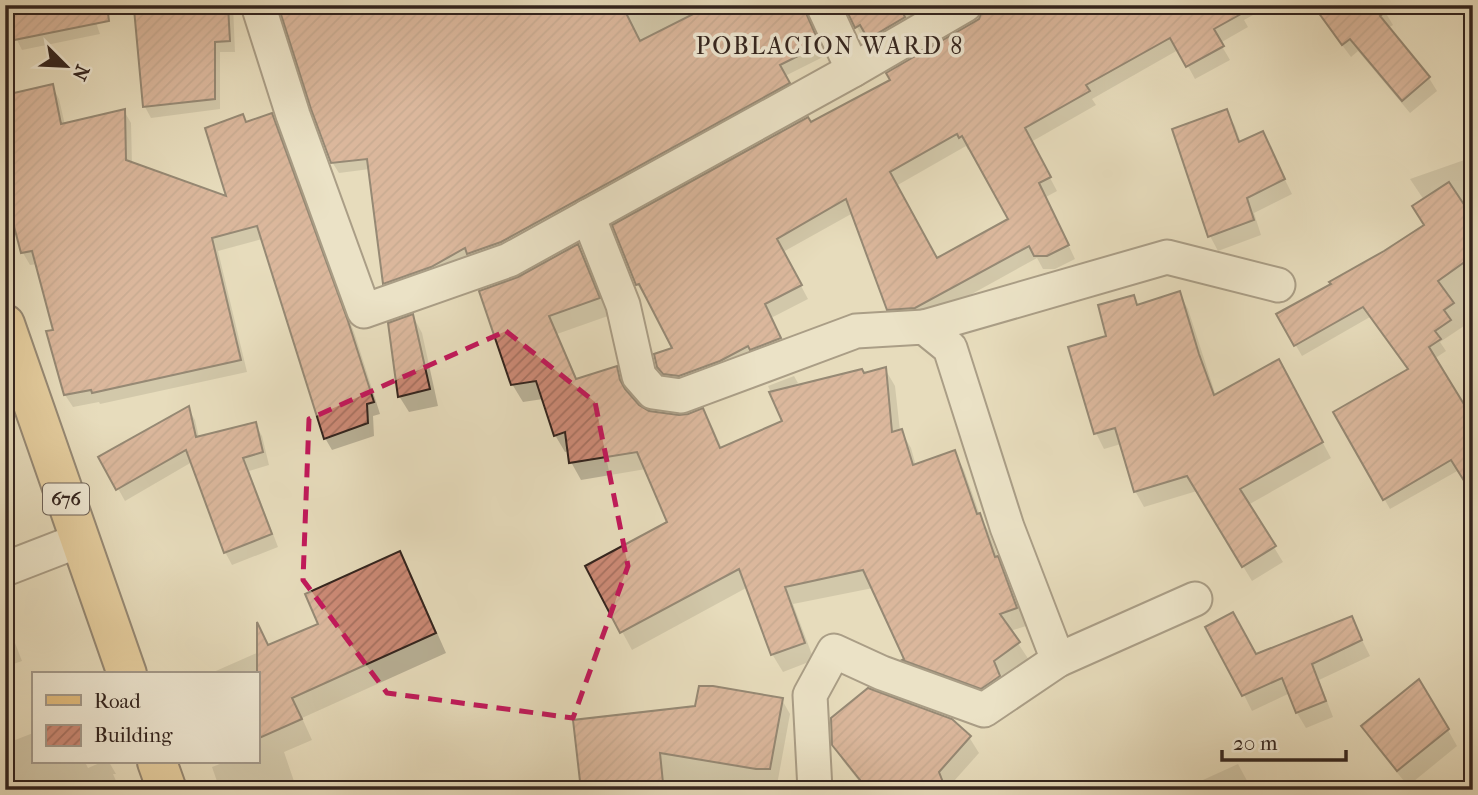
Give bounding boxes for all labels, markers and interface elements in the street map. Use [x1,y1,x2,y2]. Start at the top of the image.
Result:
north arrow [32,32,102,102]
district label: POBLACION WARD 8 [696,32,964,60]
text: N [67,61,94,84]
road number: 676 [43,484,89,514]
legend [32,672,259,764]
text: Road [94,689,141,713]
scale bar [1222,718,1347,762]
text: Building [94,723,173,747]
text: 20 m [1233,731,1278,755]

